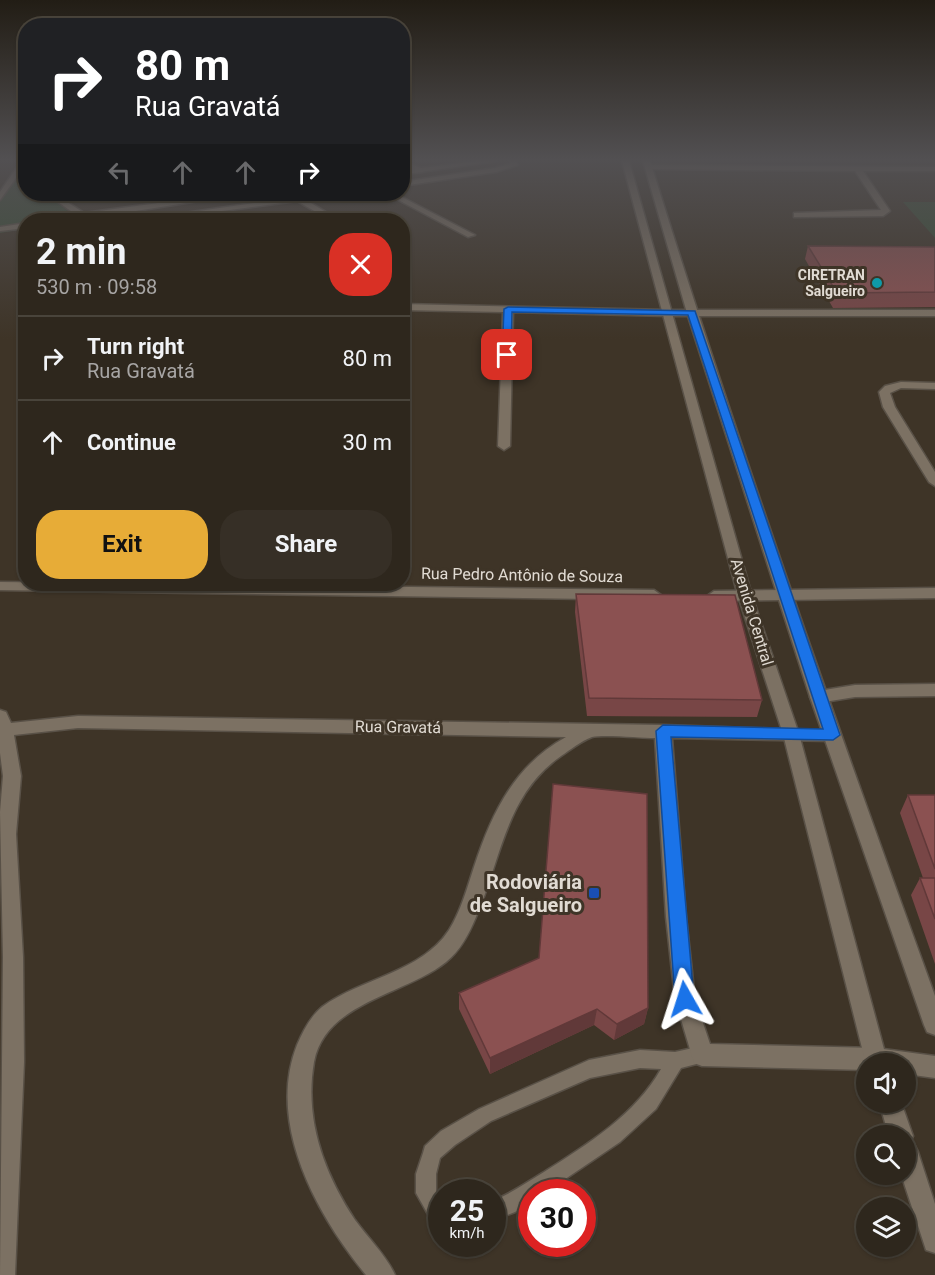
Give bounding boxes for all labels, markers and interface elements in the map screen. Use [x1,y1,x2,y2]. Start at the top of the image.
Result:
text: 80 m [135,41,230,90]
icon: right [36,42,114,120]
text: Rua Gravatá [135,91,281,123]
icon: left [103,156,136,189]
icon: ahead [166,156,199,189]
icon: ahead [229,156,262,189]
icon: right [292,156,325,189]
text: 2 min [36,231,127,273]
button: close [329,233,392,296]
place label: CIRETRAN Salgueiro [798,267,865,299]
text: 530 m · 09:58 [36,275,157,299]
marker: CIRETRAN Salgueiro [870,276,884,290]
pin [481,329,532,380]
text: Turn right [87,334,184,359]
icon: arrive [490,338,523,371]
icon: right [36,342,69,375]
text: 80 m [343,346,392,371]
text: Rua Gravatá [87,359,195,383]
icon: ahead [36,426,69,459]
text: Continue [87,430,176,455]
text: 30 m [343,430,392,455]
button: Exit [36,510,208,579]
button: Share [220,510,392,579]
street label: Avenida Central [727,556,777,668]
street label: Rua Pedro Antônio de Souza [421,564,623,586]
street label: Rua Gravatá [355,717,441,737]
place label: Rodoviária de Salgueiro [470,870,582,917]
marker: Rodoviária de Salgueiro [587,886,601,900]
position arrow [653,967,717,1031]
map controls [856,1053,916,1257]
button: sound [856,1053,916,1113]
button: search [856,1125,916,1185]
speed limit sign: 30 [518,1179,596,1257]
text: 25 [450,1193,484,1228]
button: layers [856,1197,916,1257]
text: km/h [449,1224,485,1242]

